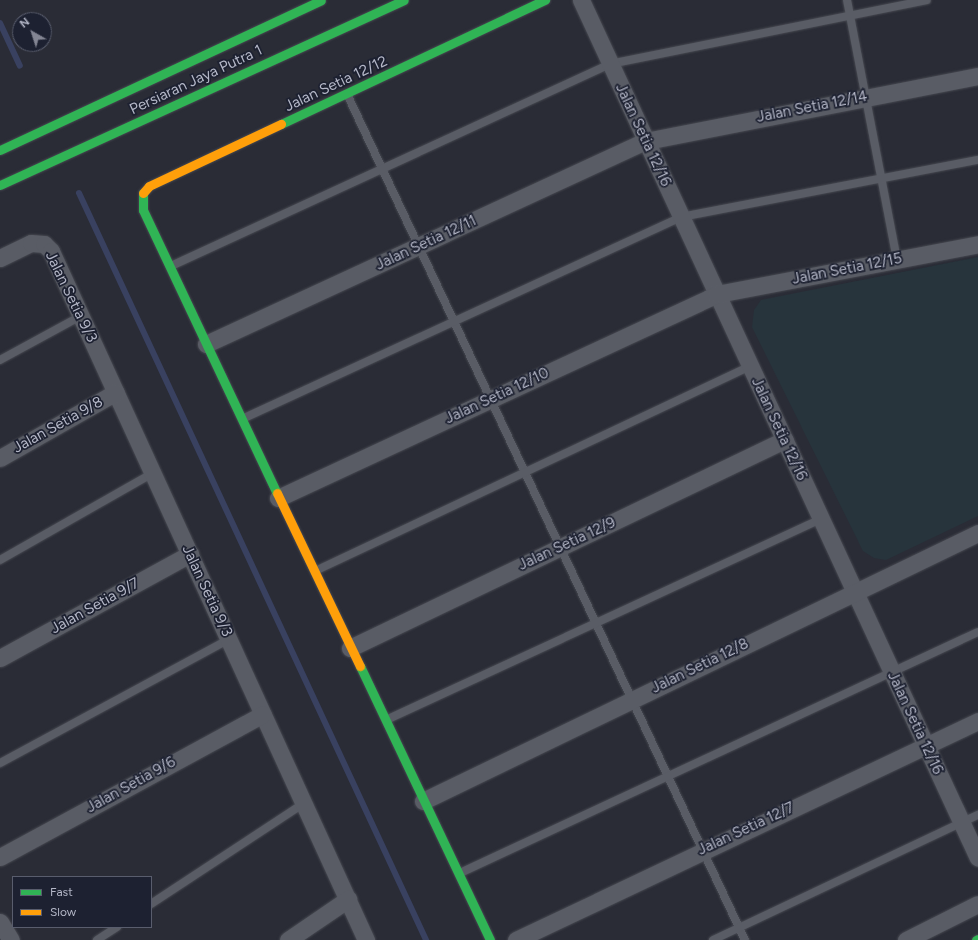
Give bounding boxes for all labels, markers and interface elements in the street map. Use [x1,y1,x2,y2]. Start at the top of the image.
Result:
north arrow [12,12,52,52]
text: N [17,15,32,31]
street label: Persiaran Jaya Putra 1 [127,41,265,119]
street label: Jalan Setia 12/12 [282,52,390,116]
street label: Jalan Setia 12/16 [611,81,675,189]
street label: Jalan Setia 12/14 [755,87,869,127]
street label: Jalan Setia 12/11 [373,212,479,274]
street label: Jalan Setia 9/3 [41,249,101,345]
street label: Jalan Setia 12/15 [791,250,903,288]
street label: Jalan Setia 12/10 [442,364,552,428]
street label: Jalan Setia 12/16 [747,375,811,483]
street label: Jalan Setia 9/8 [10,393,106,457]
street label: Jalan Setia 12/9 [516,514,618,574]
street label: Jalan Setia 9/3 [178,542,236,640]
street label: Jalan Setia 9/7 [47,574,143,638]
street label: Jalan Setia 12/8 [648,635,752,697]
street label: Jalan Setia 12/16 [883,669,947,777]
street label: Jalan Setia 9/6 [83,753,179,817]
street label: Jalan Setia 12/7 [695,799,797,859]
legend [12,876,152,928]
text: Fast [50,885,73,899]
text: Slow [50,905,76,919]

